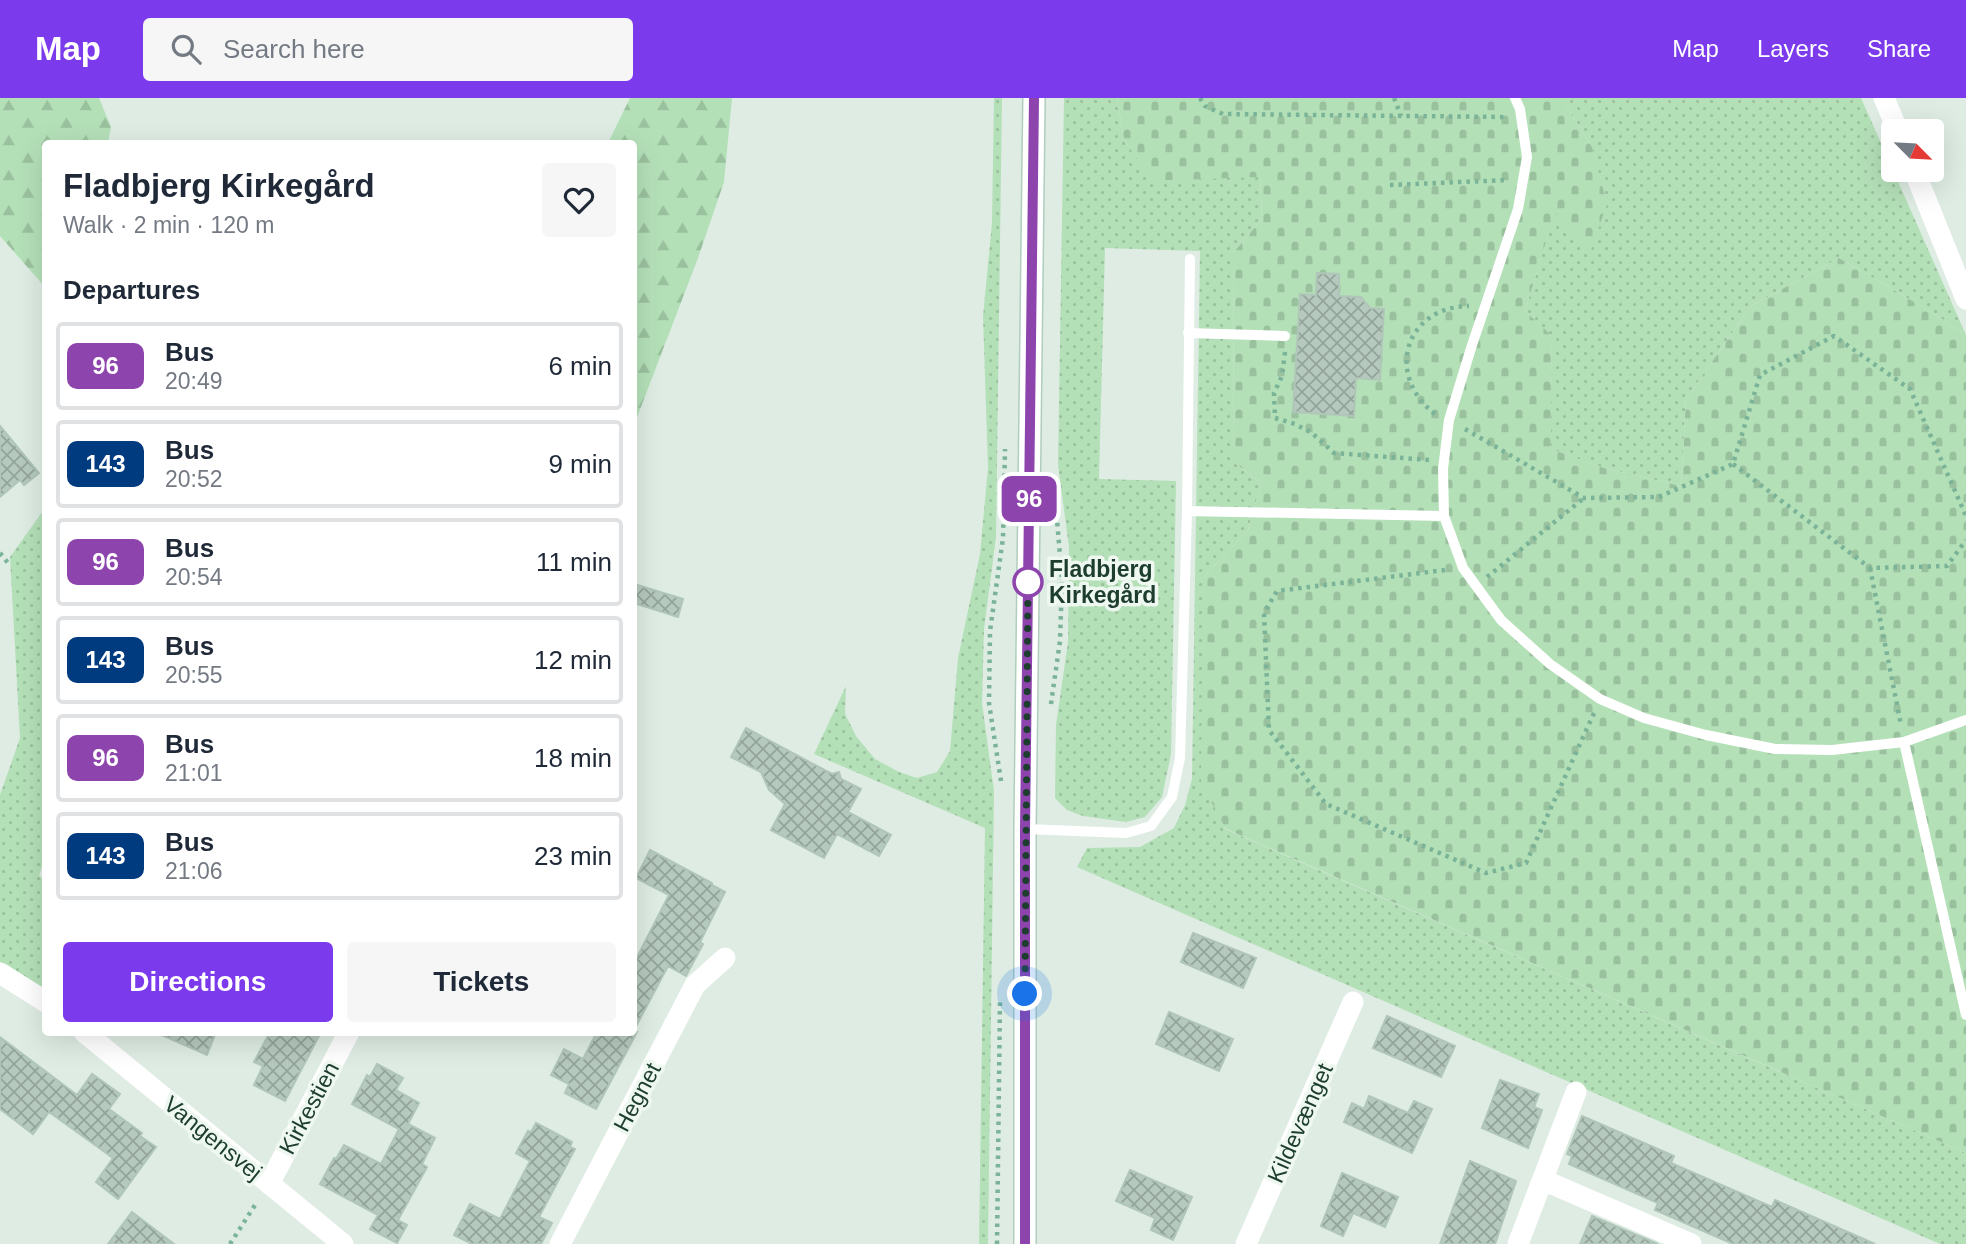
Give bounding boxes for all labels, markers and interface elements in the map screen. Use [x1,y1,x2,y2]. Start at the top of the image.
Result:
search box [143,18,633,81]
text: Map [35,30,101,67]
icon: search [167,30,205,68]
text: Search here [223,34,365,64]
text: Map [1672,35,1719,62]
text: Layers [1757,35,1829,62]
text: Share [1867,35,1931,62]
north arrow [1881,119,1944,182]
map controls [1881,119,1944,182]
button: heart [542,163,616,237]
text: Fladbjerg Kirkegård [63,167,375,204]
text: Walk · 2 min · 120 m [63,212,274,238]
text: Departures [63,275,200,305]
text: Bus [165,337,214,367]
text: 6 min [548,351,612,381]
text: 96 [92,352,119,379]
text: 20:49 [165,368,223,394]
text: Bus [165,435,214,465]
text: 9 min [548,449,612,479]
text: 143 [85,450,126,477]
text: 20:52 [165,466,223,492]
line badge: 96 [998,476,1060,522]
text: 96 [1016,485,1042,512]
text: Bus [165,533,214,563]
text: 11 min [536,547,612,577]
text: 96 [92,548,119,575]
place label: Fladbjerg Kirkegård [1049,556,1156,608]
text: 20:54 [165,564,223,590]
marker: Fladbjerg Kirkegård [1013,567,1043,597]
text: Bus [165,631,214,661]
text: 12 min [534,645,612,675]
text: 143 [85,646,126,673]
text: 20:55 [165,662,223,688]
text: Bus [165,729,214,759]
text: 18 min [534,743,612,773]
text: 96 [92,744,119,771]
text: 21:01 [165,760,223,786]
text: Bus [165,827,214,857]
text: 23 min [534,841,612,871]
text: 143 [85,842,126,869]
text: 21:06 [165,858,223,884]
button: Directions [63,942,333,1022]
button: Tickets [347,942,616,1022]
your location [1007,976,1042,1011]
street label: Kirkestien [274,1057,344,1159]
street label: Hegnet [608,1058,666,1136]
street label: Kildevænget [1262,1059,1338,1187]
street label: Vangensvej [159,1091,267,1185]

